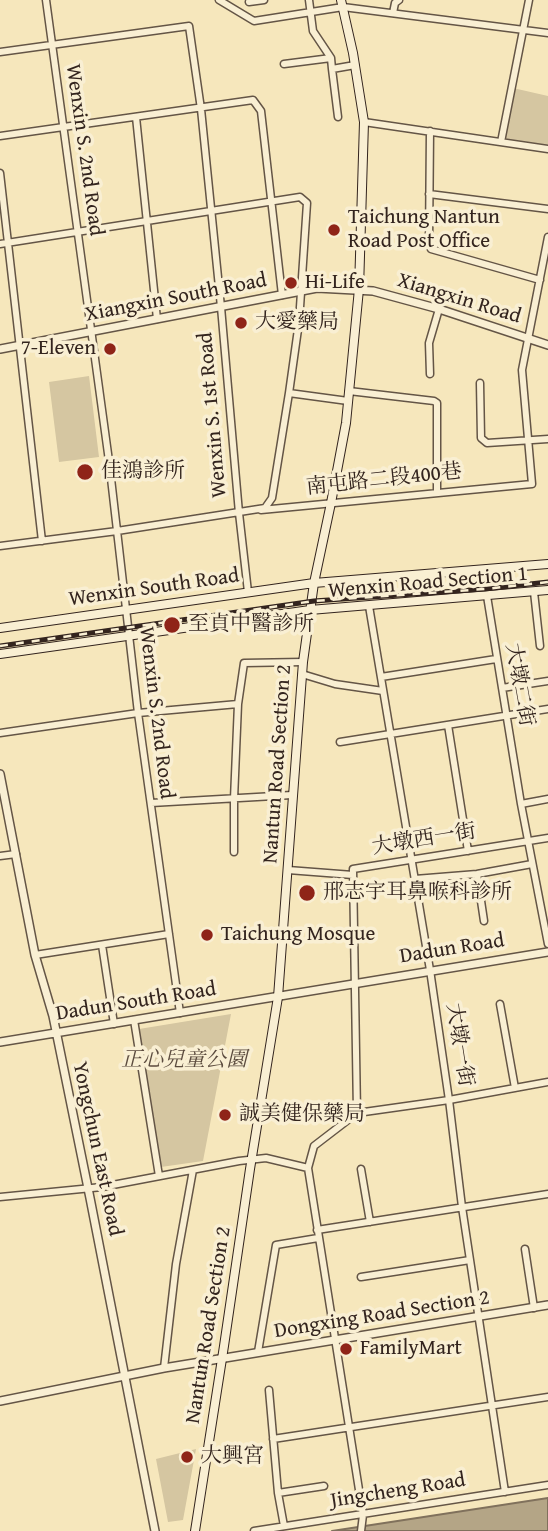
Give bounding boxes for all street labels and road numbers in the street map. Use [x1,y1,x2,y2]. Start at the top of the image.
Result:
street label: Wenxin S. 2nd Road [59,62,109,238]
street label: Xiangxin South Road [83,268,269,328]
street label: Xiangxin Road [394,268,524,330]
street label: Wenxin S. 1st Road [193,331,233,499]
street label: 南屯路二段400巷 [305,459,463,501]
street label: Wenxin Road Section 1 [327,562,529,604]
street label: Wenxin South Road [67,564,241,612]
street label: Wenxin S. 2nd Road [133,625,179,801]
street label: 大墩二街 [499,641,539,729]
street label: Nantun Road Section 2 [258,664,298,864]
street label: 大墩西一街 [370,819,478,861]
street label: Dadun Road [398,928,506,970]
street label: Dadun South Road [54,977,218,1027]
street label: 大墩一街 [440,1002,478,1088]
street label: Yongchun East Road [66,1059,128,1239]
street label: Nantun Road Section 2 [181,1225,237,1425]
street label: Dongxing Road Section 2 [273,1286,491,1344]
street label: Jingcheng Road [329,1468,467,1514]

